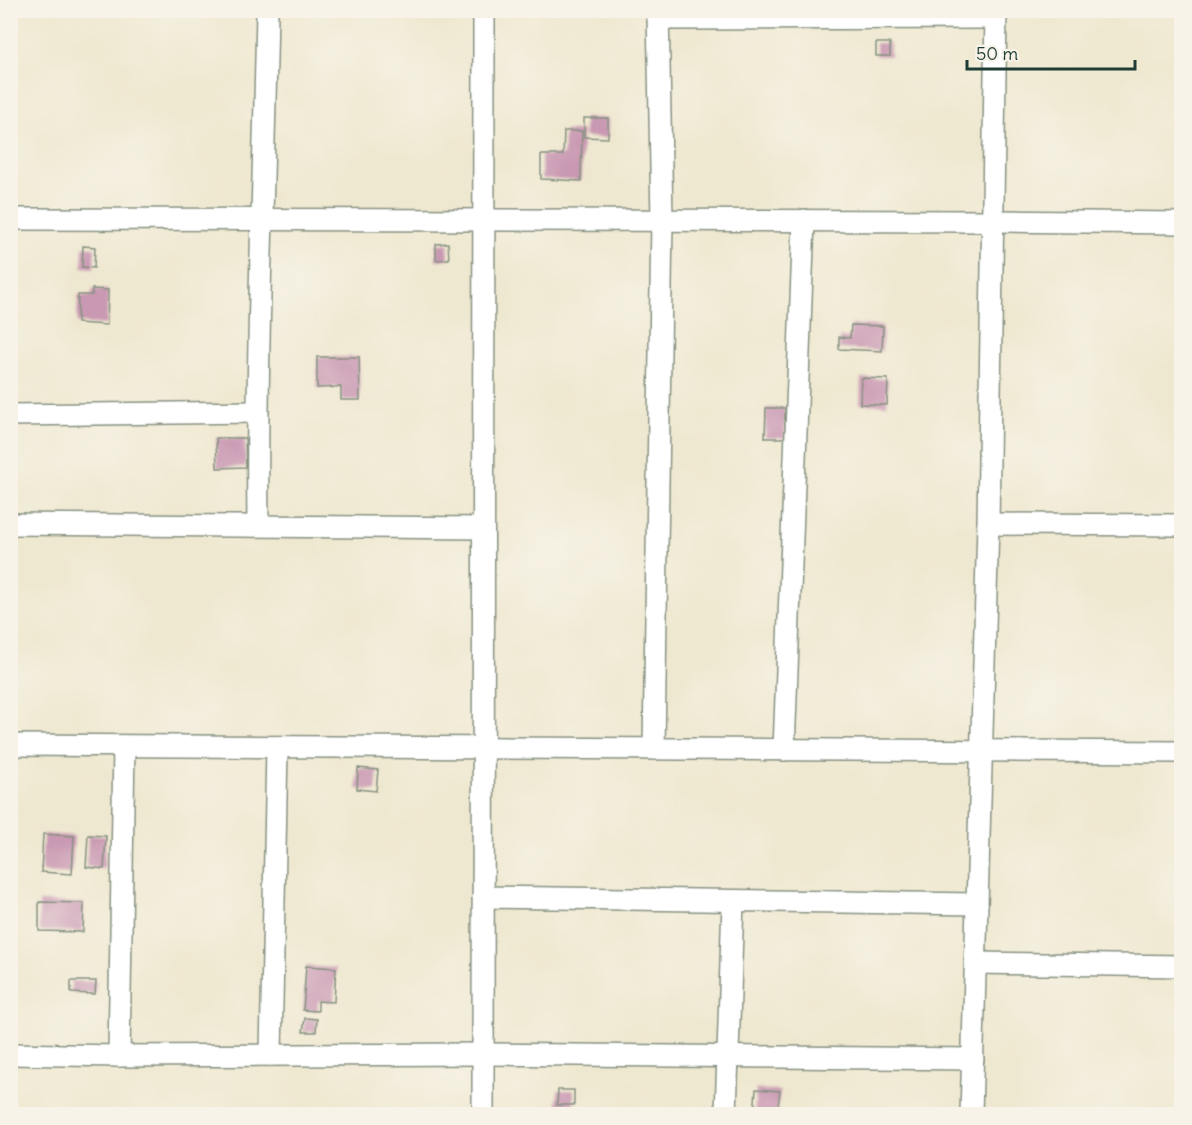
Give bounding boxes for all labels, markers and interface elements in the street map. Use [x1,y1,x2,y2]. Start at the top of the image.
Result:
scale bar [967,33,1135,71]
text: 50 m [976,42,1018,65]

